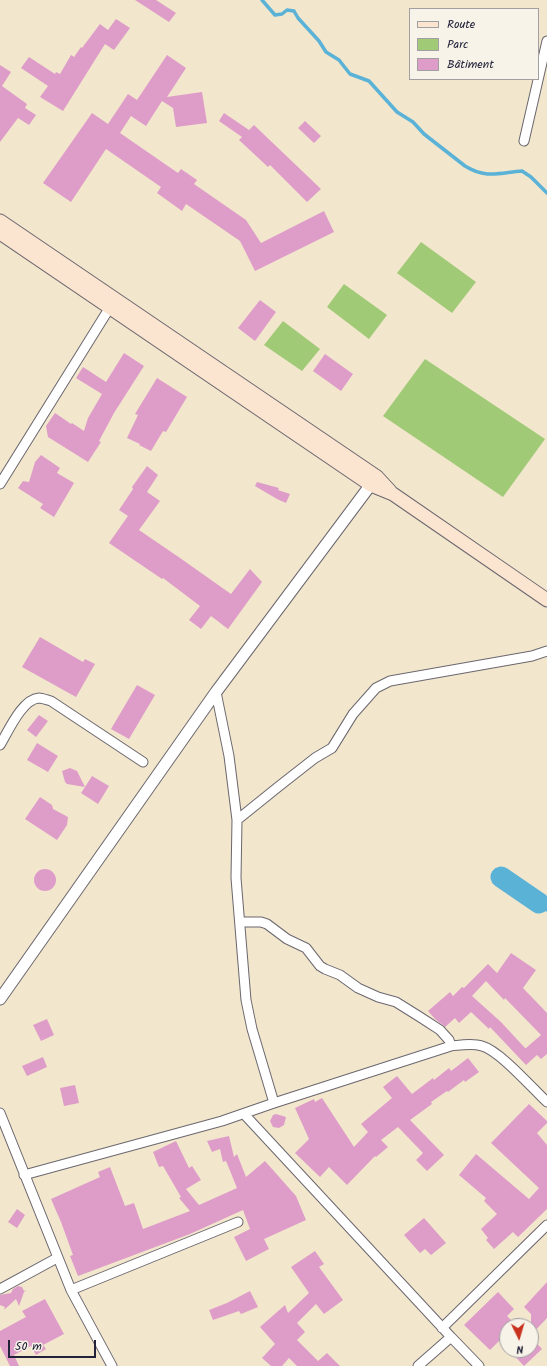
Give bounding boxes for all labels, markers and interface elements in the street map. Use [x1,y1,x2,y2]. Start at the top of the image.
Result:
legend [409,8,539,80]
text: Route [447,15,475,34]
text: Parc [447,35,468,54]
text: Bâtiment [447,55,494,74]
north arrow [499,1318,539,1358]
scale bar [10,1332,98,1358]
text: 50 m [15,1337,42,1356]
text: N [516,1340,524,1358]

